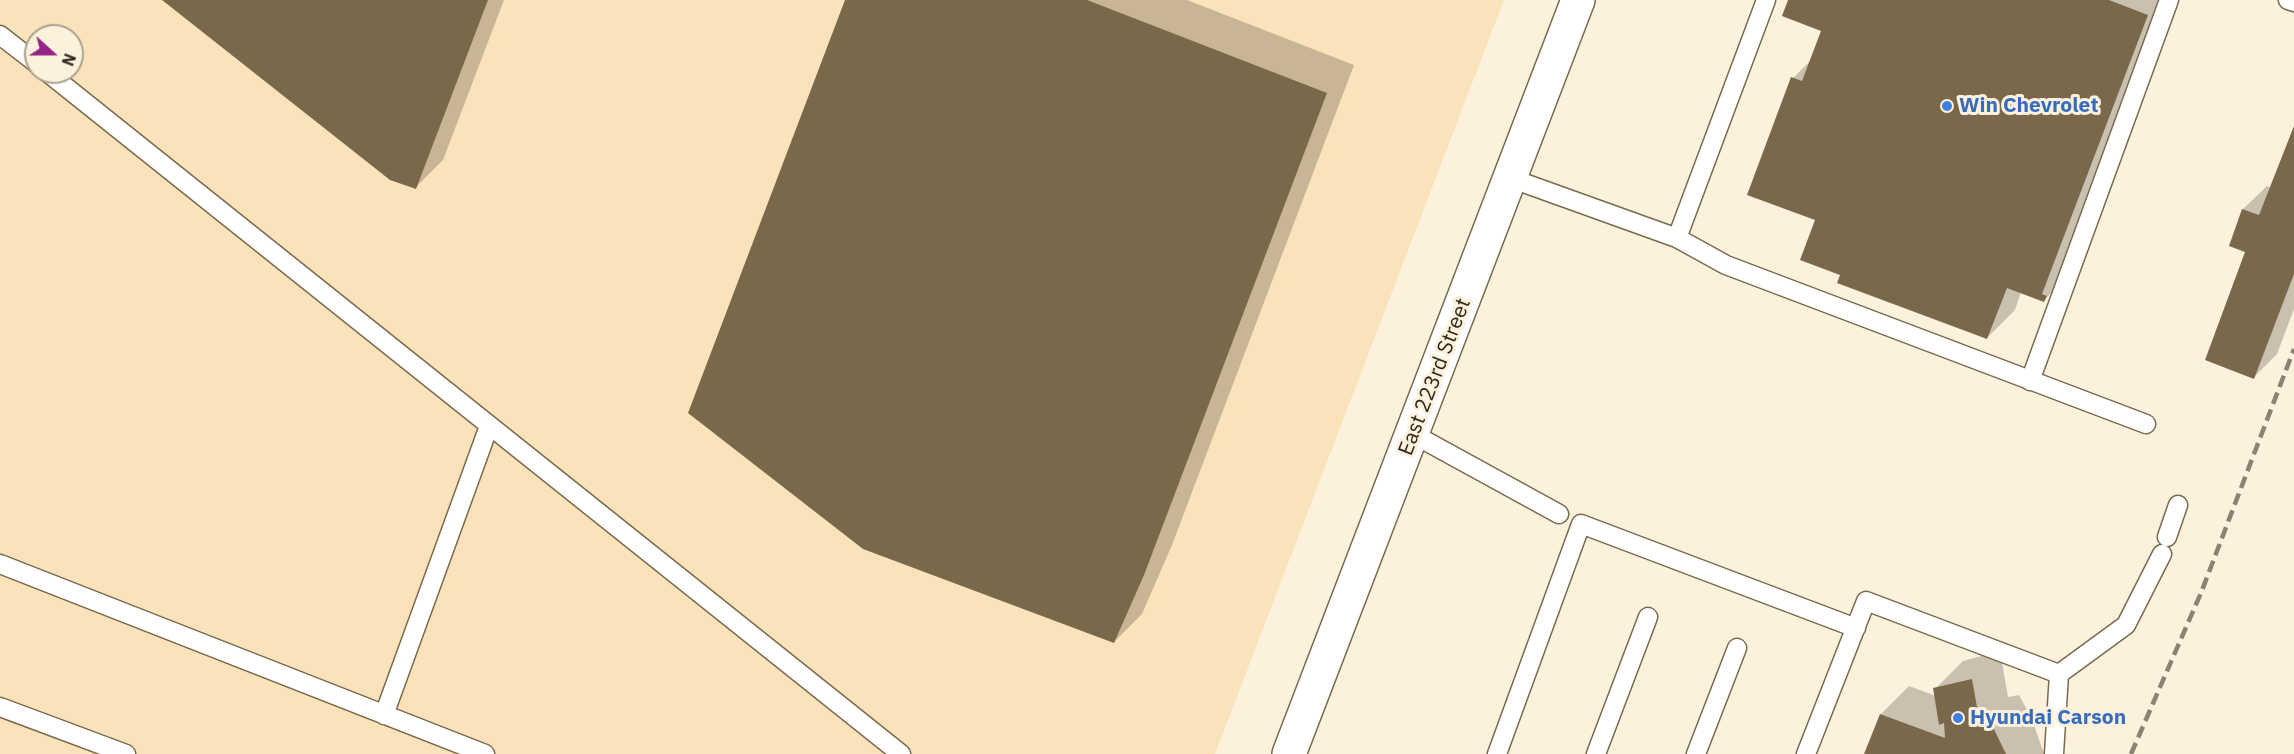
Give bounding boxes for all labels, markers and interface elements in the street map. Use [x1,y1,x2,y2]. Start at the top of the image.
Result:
north arrow [24,24,84,84]
text: N [58,51,80,69]
place label: Win Chevrolet [1959,93,2098,119]
marker: Win Chevrolet [1940,99,1954,113]
street label: East 223rd Street [1393,295,1477,459]
place label: Hyundai Carson [1970,705,2126,731]
marker: Hyundai Carson [1951,711,1965,725]

